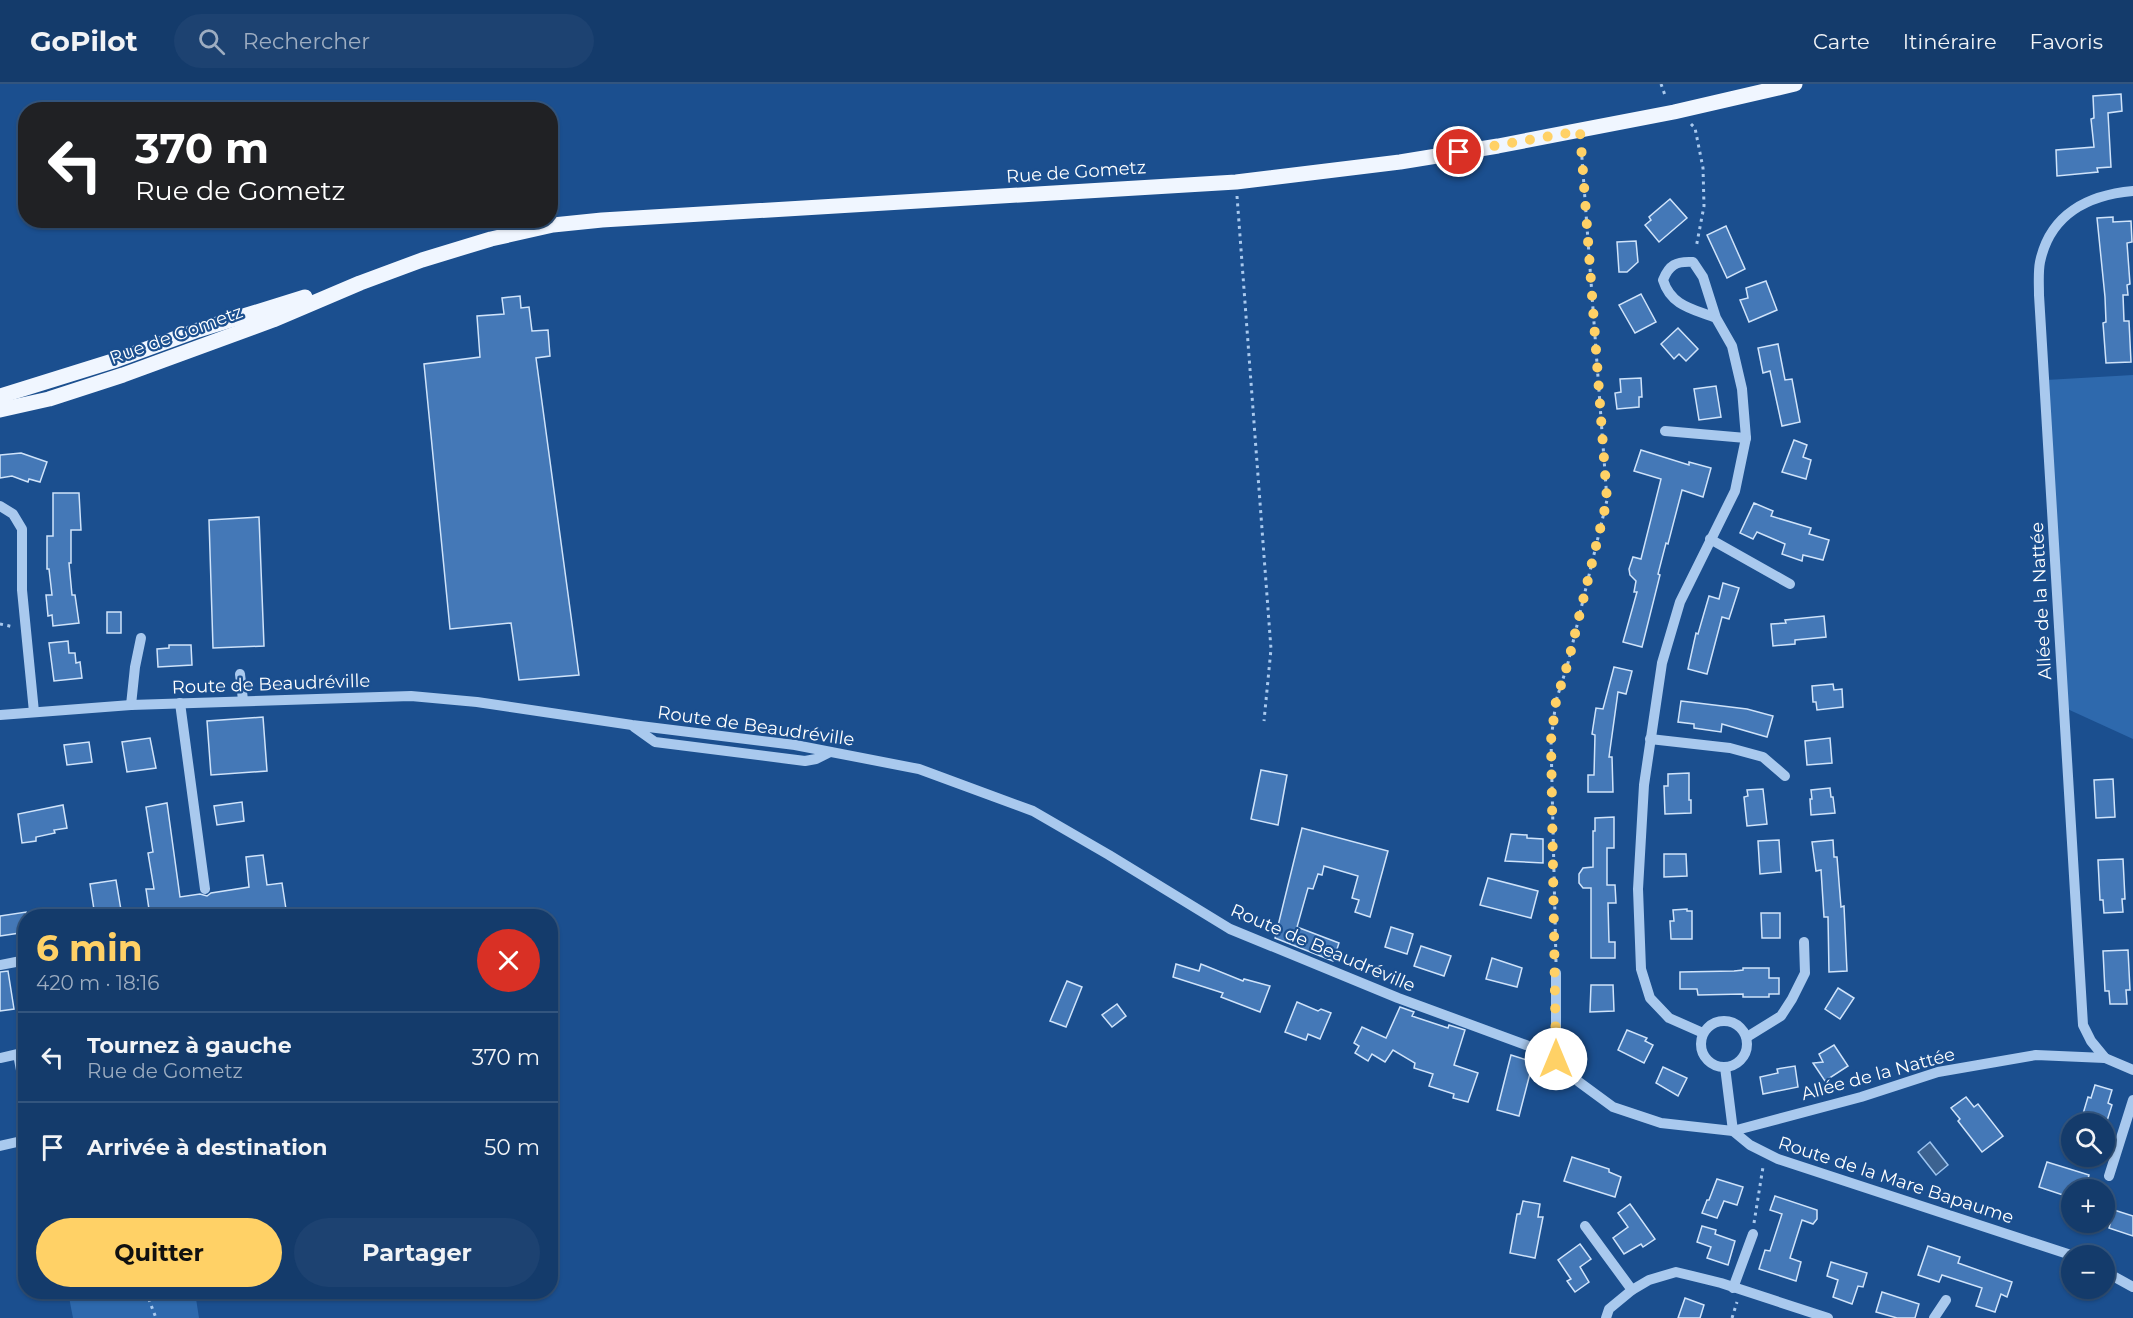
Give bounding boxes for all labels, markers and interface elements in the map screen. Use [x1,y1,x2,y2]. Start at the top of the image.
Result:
search box [174,14,594,68]
text: GoPilot [30,24,138,58]
icon: search [195,25,228,58]
text: Rechercher [243,28,370,55]
text: Carte [1813,29,1870,54]
text: Itinéraire [1903,29,1997,54]
text: Favoris [2030,29,2103,54]
text: 370 m [135,122,269,174]
icon: left [36,126,114,204]
pin [1433,126,1484,177]
icon: arrive [1442,135,1475,168]
street label: Rue de Gometz [1005,156,1147,188]
text: Rue de Gometz [135,174,345,207]
street label: Rue de Gometz [106,301,246,369]
street label: Allée de la Nattée [2026,521,2056,680]
street label: Route de Beaudréville [171,670,371,698]
street label: Route de Beaudréville [656,701,856,751]
street label: Route de Beaudréville [1227,899,1419,997]
text: 6 min [36,926,143,970]
button: close [477,929,540,992]
text: 420 m · 18:16 [36,971,159,995]
position arrow [1524,1027,1588,1091]
text: Tournez à gauche [87,1032,292,1059]
icon: left [36,1041,69,1074]
street label: Allée de la Nattée [1799,1043,1957,1105]
text: 370 m [472,1044,540,1071]
text: Rue de Gometz [87,1059,243,1083]
map controls [2061,1113,2115,1299]
button: search [2061,1113,2115,1167]
icon: arrive [36,1131,69,1164]
street label: Route de la Mare Bapaume [1775,1131,2017,1229]
text: Arrivée à destination [87,1134,327,1161]
text: 50 m [484,1134,540,1161]
button: + [2061,1179,2115,1233]
button: Quitter [36,1218,282,1287]
button: Partager [294,1218,540,1287]
button: − [2061,1245,2115,1299]

